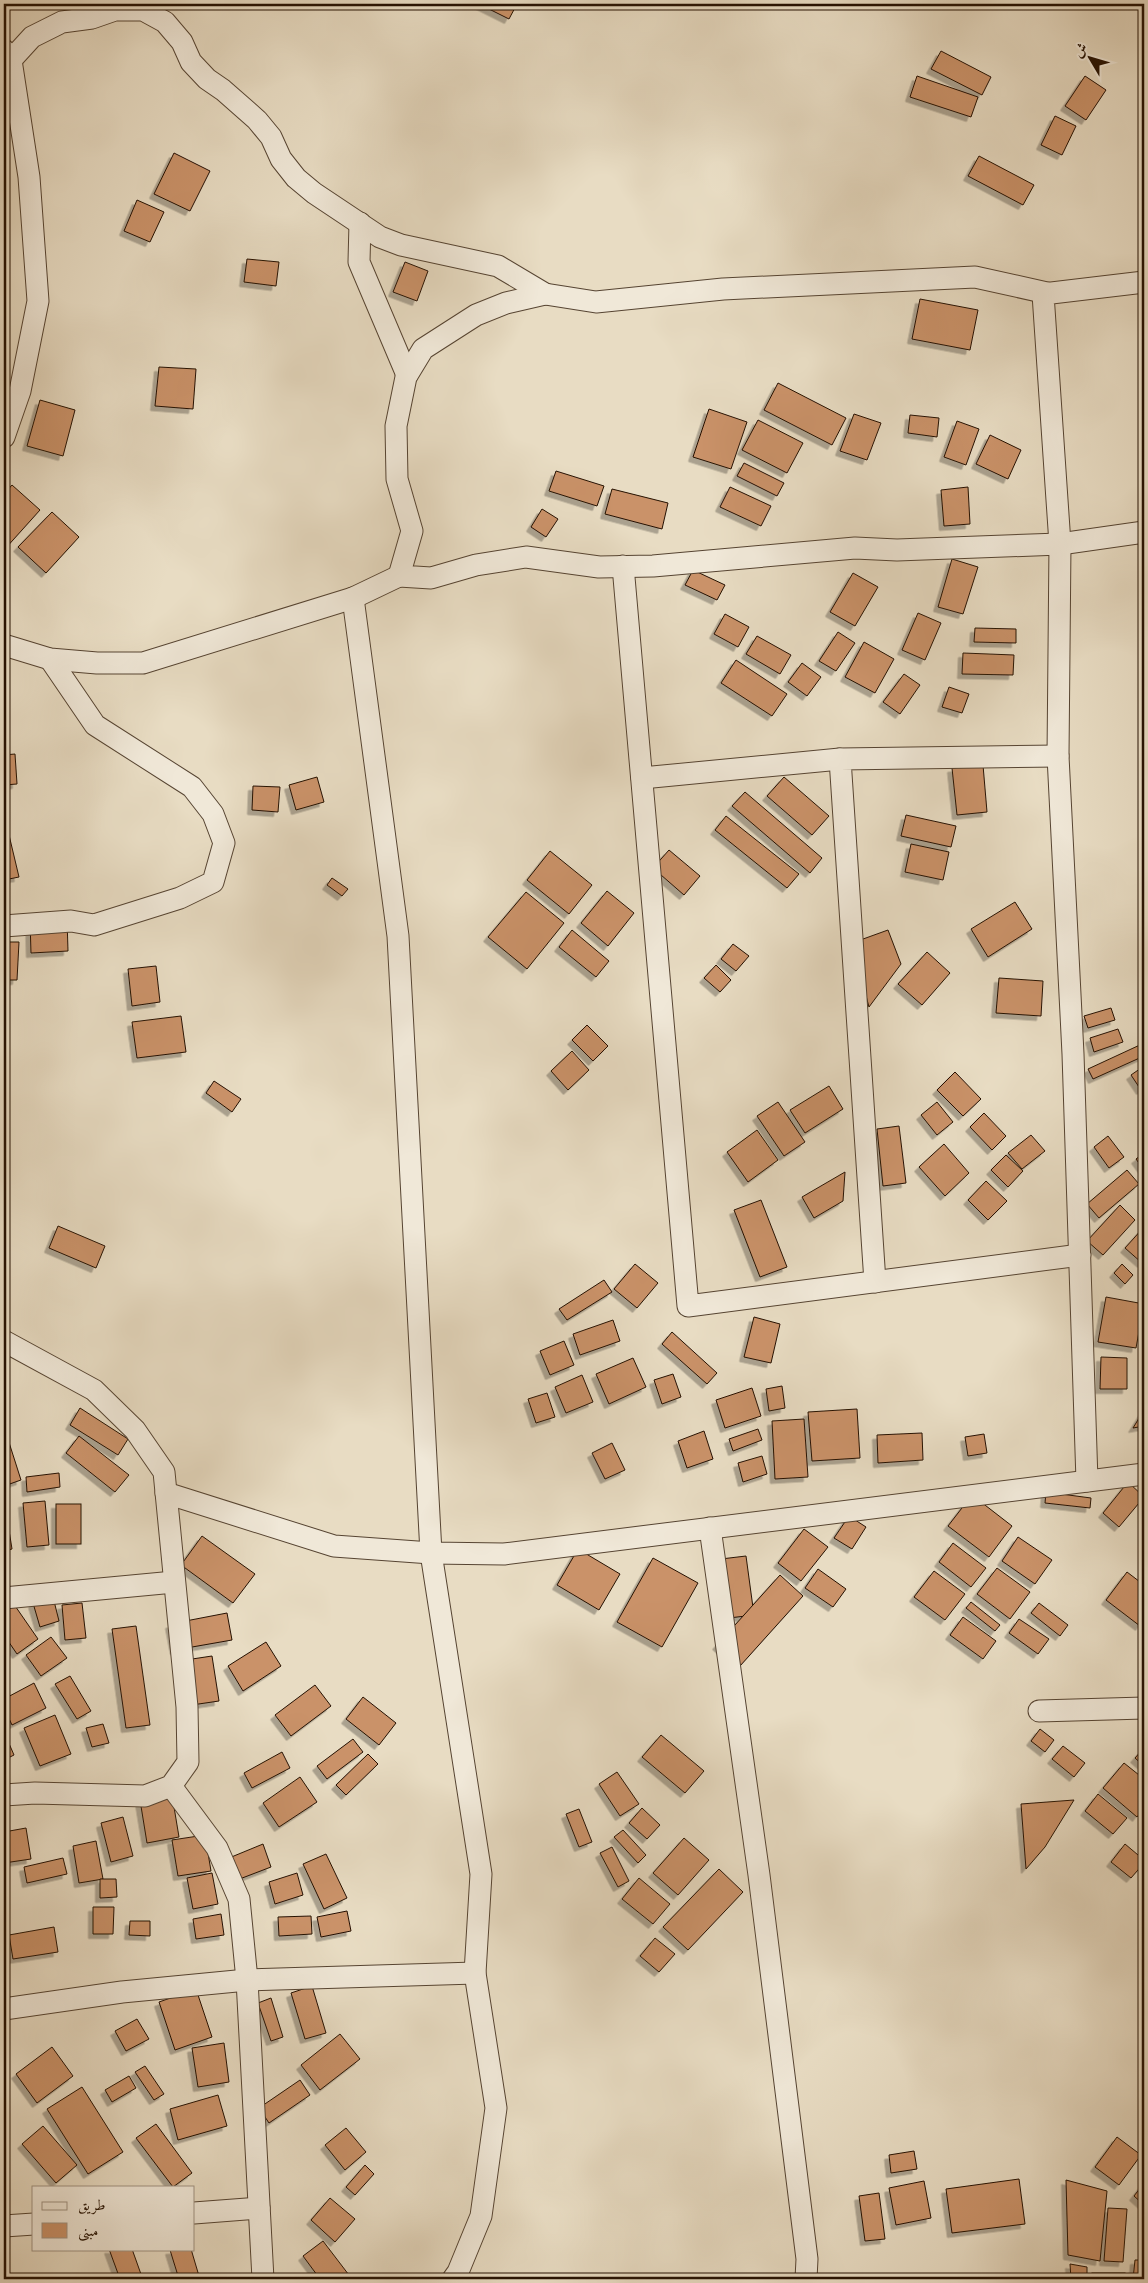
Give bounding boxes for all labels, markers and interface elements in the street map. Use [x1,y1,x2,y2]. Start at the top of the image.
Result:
north arrow [1066,32,1116,82]
text: ش [1068,39,1091,61]
legend [32,2186,195,2250]
text: طريق [78,2195,105,2215]
text: مبنى [78,2221,98,2242]

